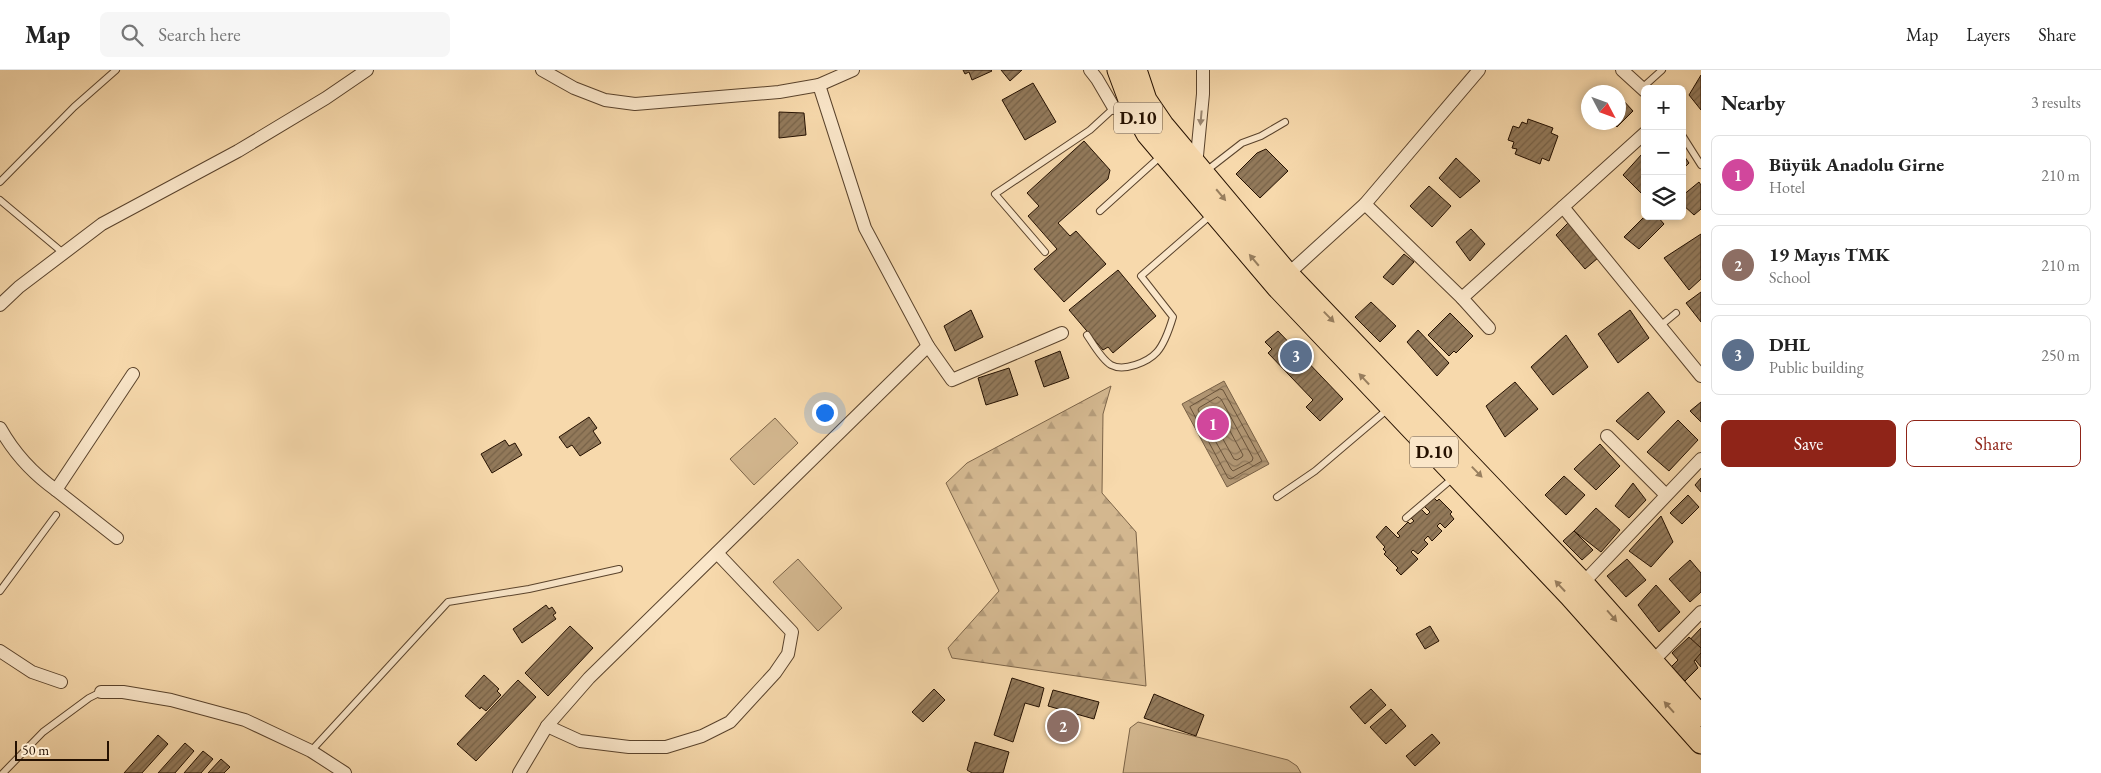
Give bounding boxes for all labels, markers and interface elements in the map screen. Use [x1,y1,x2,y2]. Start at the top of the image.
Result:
search box [100,12,450,57]
text: Map [25,19,70,50]
icon: search [118,21,146,49]
text: Search here [158,22,241,47]
text: Map [1906,23,1938,46]
text: Layers [1966,23,2010,46]
text: Share [2038,23,2076,46]
north arrow [1581,85,1626,130]
map controls [1641,85,1686,220]
button: + [1641,85,1686,130]
text: Nearby [1721,89,1785,116]
text: 3 results [2031,92,2081,113]
road number: D.10 [1114,102,1162,134]
one-way arrow [1197,110,1205,126]
button: − [1641,130,1686,175]
text: Büyük Anadolu Girne [1769,152,1944,177]
text: 1 [1734,165,1742,186]
text: 210 m [2041,165,2080,186]
button: layers [1641,175,1686,220]
text: Hotel [1769,177,1805,198]
one-way arrow [1216,188,1227,201]
text: 19 Mayıs TMK [1769,242,1890,267]
one-way arrow [1248,253,1259,266]
text: 2 [1734,255,1742,276]
text: 210 m [2041,255,2080,276]
text: School [1769,267,1811,288]
one-way arrow [1323,310,1335,322]
text: DHL [1769,332,1810,357]
pin: 3 [1280,337,1312,375]
text: 3 [1734,345,1742,366]
text: 250 m [2041,345,2080,366]
text: Public building [1769,357,1864,378]
one-way arrow [1358,373,1370,385]
your location [812,400,838,426]
pin: 1 [1197,405,1229,443]
button: Save [1721,420,1896,467]
button: Share [1906,420,2081,467]
road number: D.10 [1410,437,1458,468]
one-way arrow [1471,466,1483,478]
one-way arrow [1554,580,1566,592]
one-way arrow [1606,610,1618,622]
one-way arrow [1663,700,1674,713]
pin: 2 [1047,707,1079,745]
scale bar [15,738,109,761]
text: 50 m [22,741,49,759]

